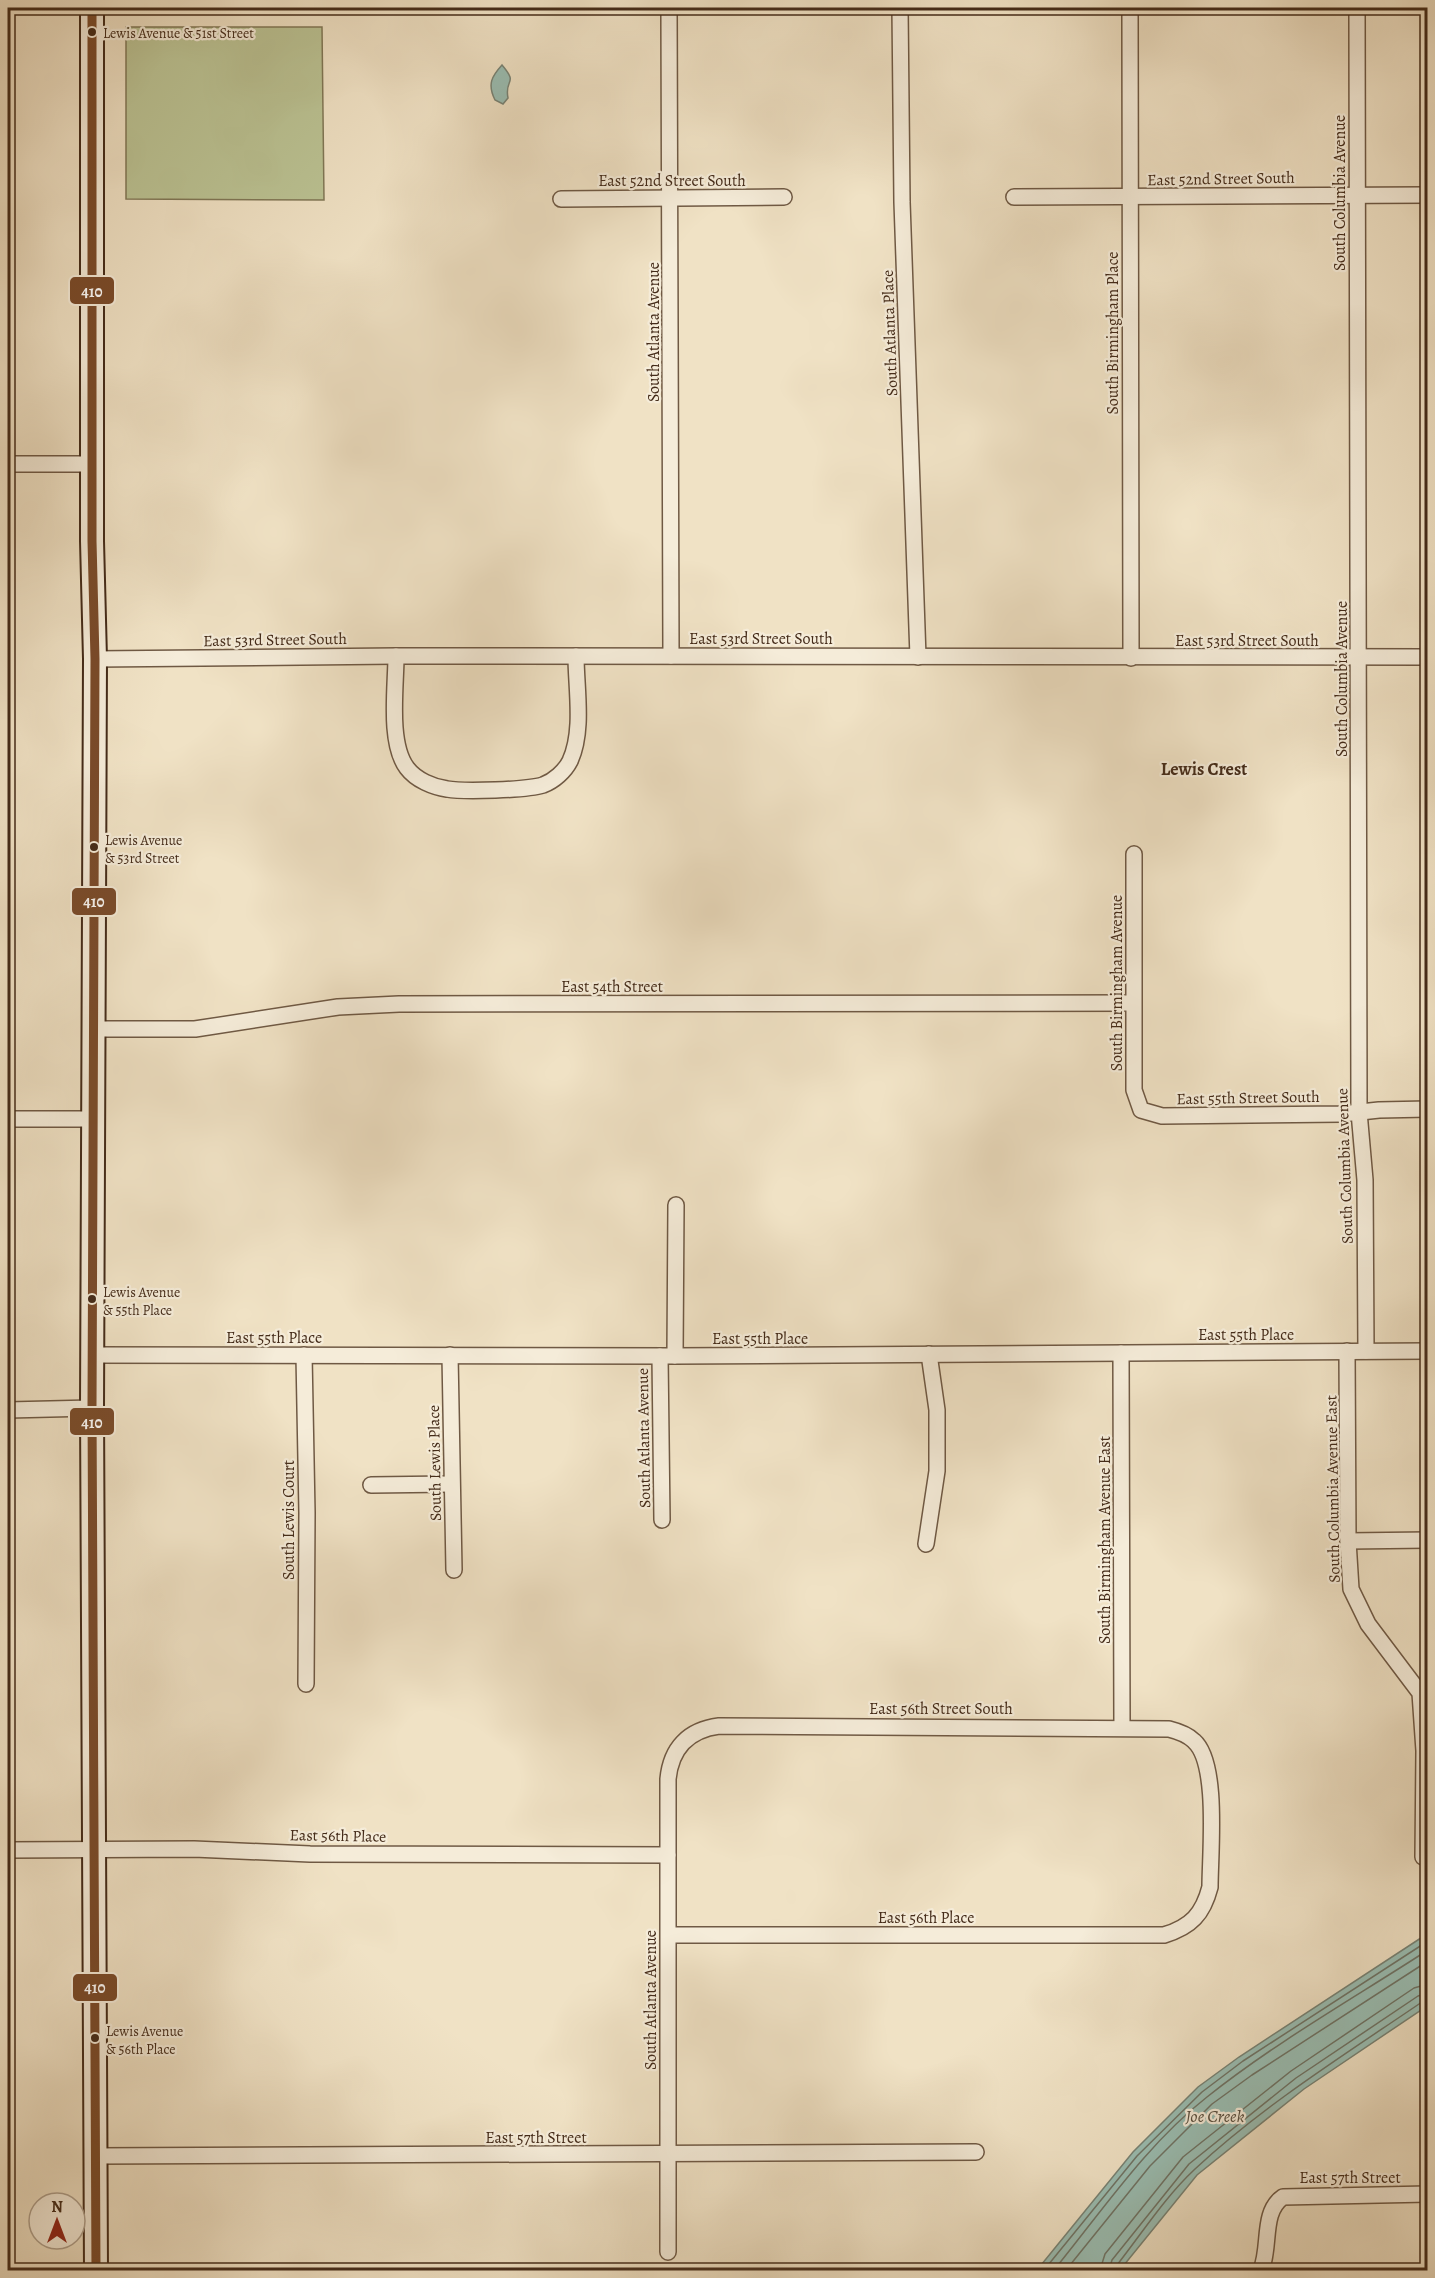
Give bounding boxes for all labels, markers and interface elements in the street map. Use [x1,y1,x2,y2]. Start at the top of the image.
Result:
place label: Lewis Avenue & 51st Street [103,24,254,43]
marker: Lewis Avenue & 51st Street [86,26,98,38]
street label: South Columbia Avenue [1329,115,1351,271]
street label: East 52nd Street South [1147,167,1295,191]
street label: East 52nd Street South [598,170,746,192]
street label: South Birmingham Place [1102,252,1124,414]
street label: South Atlanta Avenue [643,262,665,402]
street label: South Atlanta Place [877,269,903,396]
line badge: 410 [69,276,115,305]
text: 410 [81,281,103,303]
street label: South Columbia Avenue [1331,601,1353,757]
street label: East 53rd Street South [203,628,348,652]
street label: East 53rd Street South [689,628,833,650]
street label: East 53rd Street South [1175,630,1319,652]
district label: Lewis Crest [1161,757,1247,781]
place label: Lewis Avenue & 53rd Street [105,831,182,868]
marker: Lewis Avenue & 53rd Street [88,841,100,853]
line badge: 410 [71,887,117,916]
text: 410 [83,891,105,913]
street label: South Birmingham Avenue [1106,895,1128,1071]
street label: East 54th Street [561,976,663,998]
street label: East 55th Street South [1176,1086,1320,1110]
street label: South Columbia Avenue [1331,1088,1359,1244]
place label: Lewis Avenue & 55th Place [103,1283,180,1320]
marker: Lewis Avenue & 55th Place [86,1293,98,1305]
street label: East 55th Place [1198,1324,1294,1346]
street label: East 55th Place [226,1327,322,1349]
street label: East 55th Place [712,1328,808,1350]
street label: South Atlanta Avenue [632,1368,656,1508]
street label: South Columbia Avenue East [1320,1395,1346,1583]
street label: South Lewis Place [423,1405,447,1521]
line badge: 410 [69,1407,115,1436]
text: 410 [81,1412,103,1434]
street label: South Birmingham Avenue East [1094,1436,1116,1644]
street label: South Lewis Court [278,1460,300,1580]
street label: East 56th Street South [869,1698,1013,1720]
street label: East 56th Place [289,1824,386,1848]
street label: East 56th Place [878,1907,974,1929]
street label: South Atlanta Avenue [640,1930,662,2070]
line badge: 410 [72,1973,118,2002]
text: 410 [84,1977,106,1999]
place label: Lewis Avenue & 56th Place [106,2022,183,2059]
marker: Lewis Avenue & 56th Place [89,2032,101,2044]
water label: Joe Creek [1184,2104,1245,2128]
street label: East 57th Street [485,2127,587,2149]
street label: East 57th Street [1299,2167,1401,2189]
north arrow [27,2191,87,2251]
text: N [51,2196,63,2218]

